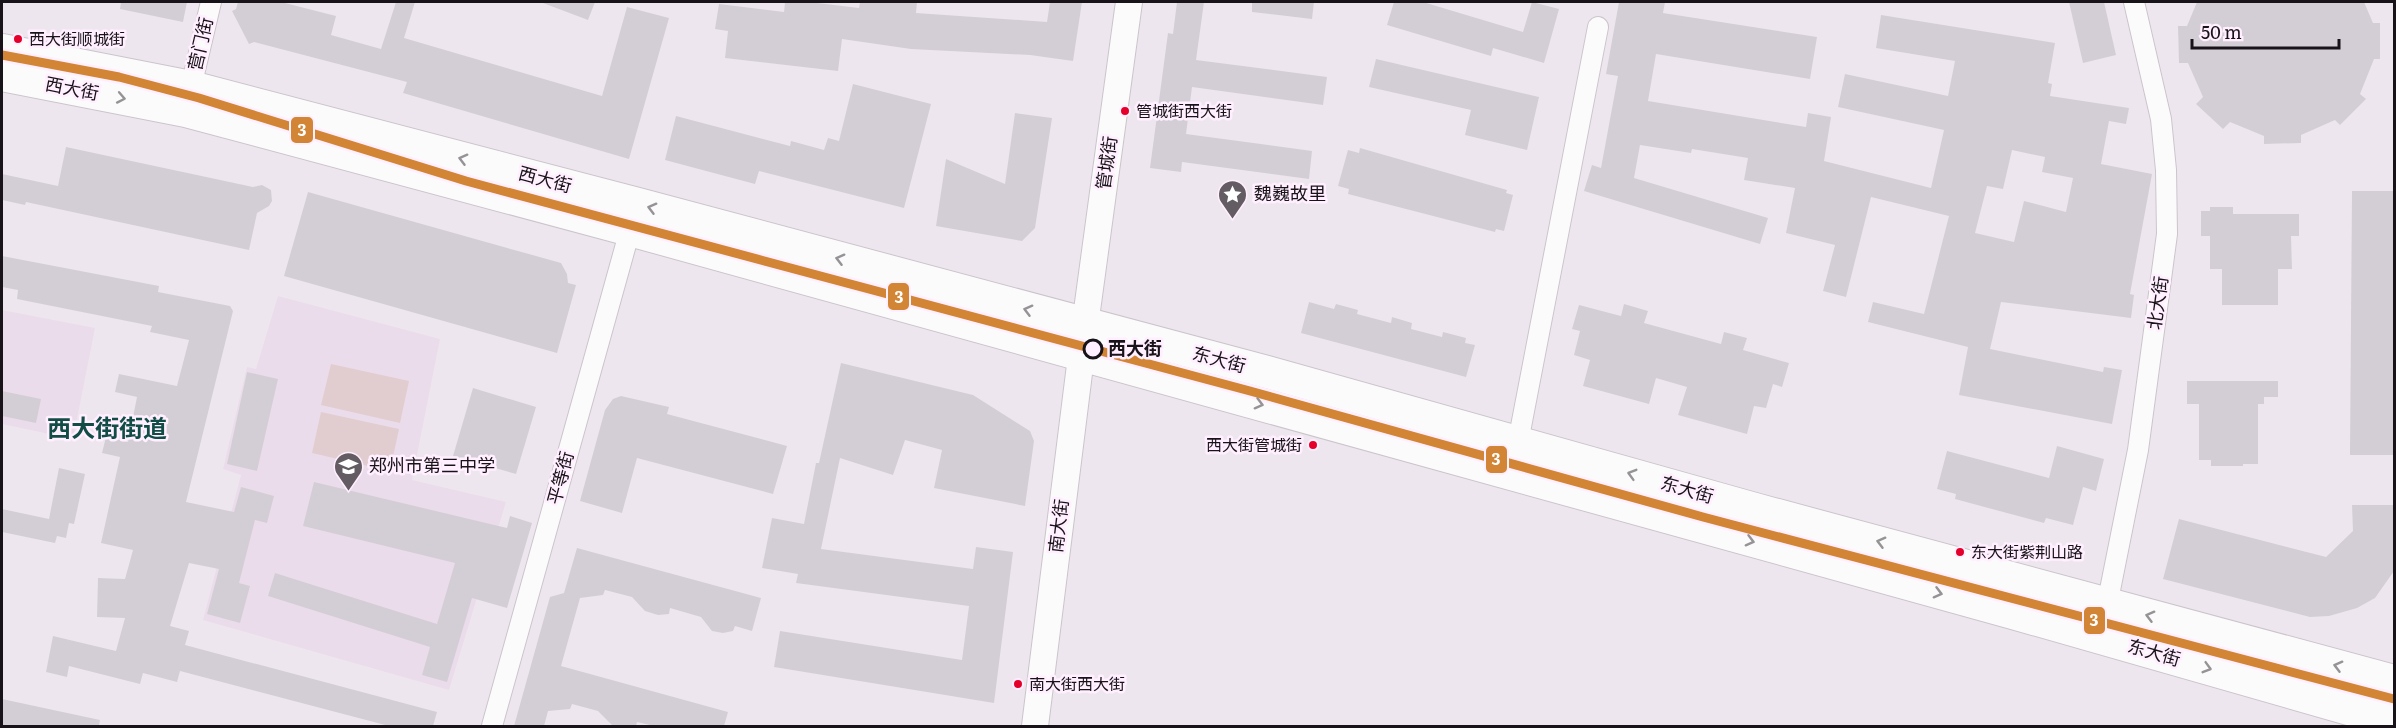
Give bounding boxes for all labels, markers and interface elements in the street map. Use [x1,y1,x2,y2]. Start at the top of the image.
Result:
scale bar [2192,12,2339,50]
street label: 营门街 [180,14,219,73]
text: 50 m [2201,18,2242,45]
place label: 西大街顺城街 [29,26,125,50]
marker: 西大街顺城街 [12,33,24,45]
street label: 西大街 [43,69,101,106]
one-way arrow [115,91,125,104]
place label: 管城街西大街 [1136,98,1232,122]
marker: 管城街西大街 [1119,105,1131,117]
line badge: 3 [290,116,314,144]
text: 3 [298,117,307,141]
street label: 管城街 [1088,134,1123,191]
one-way arrow [458,153,468,166]
street label: 西大街 [516,159,575,199]
place icon: 魏巍故里 [1217,178,1249,220]
place label: 魏巍故里 [1254,179,1326,206]
one-way arrow [647,203,658,215]
one-way arrow [835,254,846,266]
street label: 北大街 [2139,274,2174,331]
line badge: 3 [887,282,910,311]
text: 3 [895,284,904,308]
one-way arrow [1023,304,1033,317]
place label: 西大街 [1108,334,1162,361]
marker: 西大街 [1083,339,1103,359]
street label: 东大街 [1190,339,1249,379]
one-way arrow [1253,397,1263,410]
district label: 西大街街道 [47,409,167,444]
place label: 西大街管城街 [1206,432,1302,456]
marker: 西大街管城街 [1307,439,1319,451]
line badge: 3 [1485,445,1508,474]
text: 3 [1492,446,1501,470]
street label: 平等街 [540,448,580,507]
school or university icon: 郑州市第三中学 [332,450,364,492]
place label: 郑州市第三中学 [369,451,495,478]
street label: 东大街 [1658,468,1717,509]
one-way arrow [1627,469,1638,481]
street label: 南大街 [1041,497,1074,554]
one-way arrow [1745,533,1755,546]
one-way arrow [1876,536,1886,549]
place label: 东大街紫荆山路 [1971,539,2083,563]
marker: 东大街紫荆山路 [1954,546,1966,558]
one-way arrow [1933,585,1943,598]
line badge: 3 [2083,606,2106,635]
text: 3 [2090,607,2099,631]
one-way arrow [2145,611,2155,623]
street label: 东大街 [2125,631,2184,672]
one-way arrow [2201,661,2211,673]
one-way arrow [2333,661,2343,674]
place label: 南大街西大街 [1029,671,1125,695]
marker: 南大街西大街 [1012,678,1024,690]

